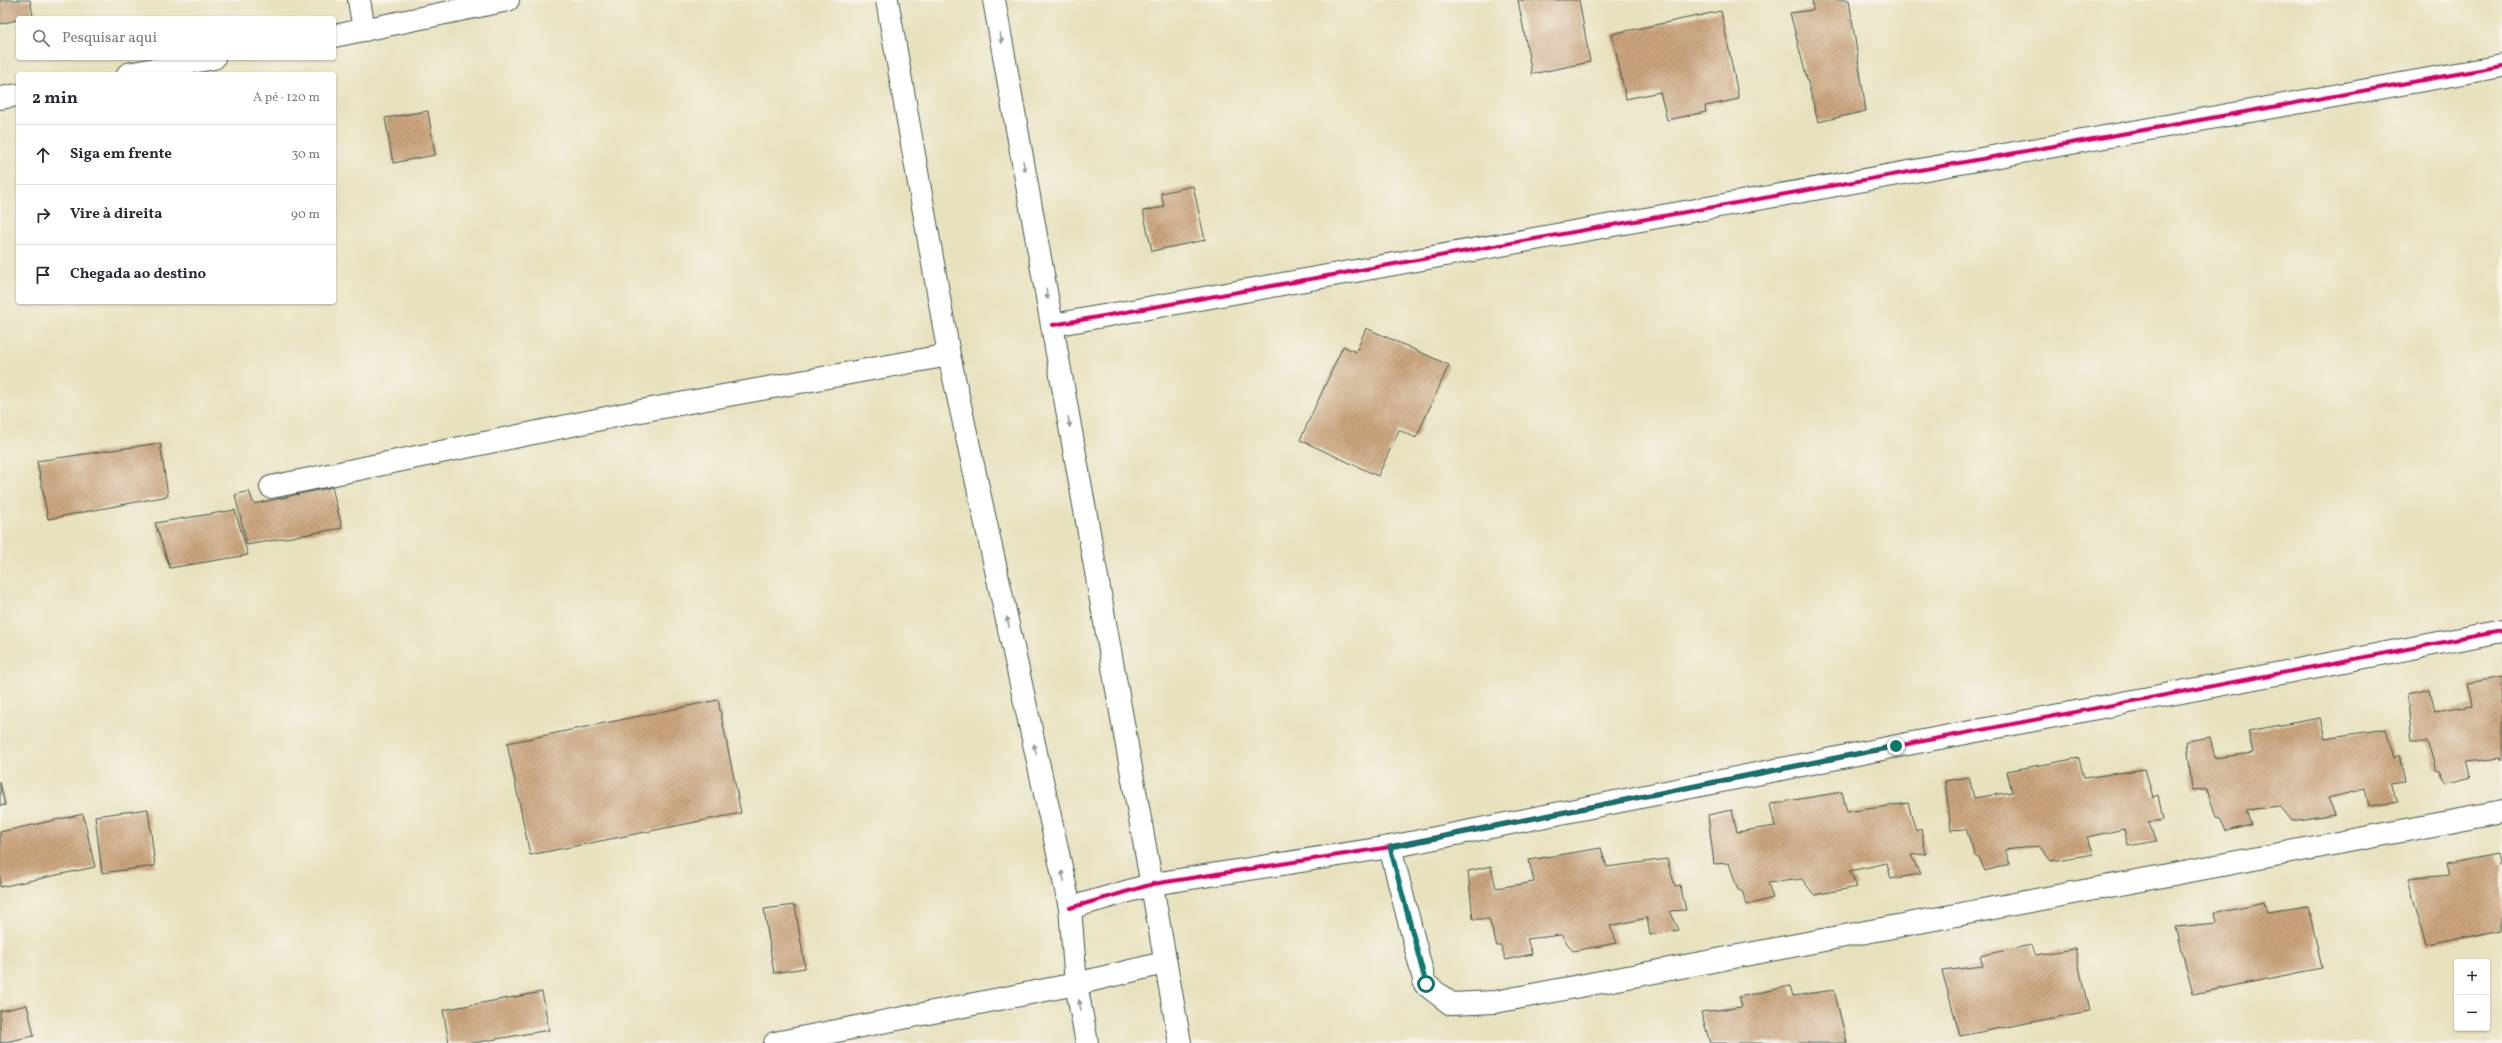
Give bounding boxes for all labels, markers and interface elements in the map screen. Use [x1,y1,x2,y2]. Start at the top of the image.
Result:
search box [16,16,336,60]
icon: search [30,27,52,49]
text: Pesquisar aqui [62,28,157,49]
one-way arrow [998,32,1004,44]
text: 2 min [32,87,78,110]
text: A pé · 120 m [253,89,320,107]
icon: ahead [32,144,54,166]
text: Siga em frente [70,144,172,165]
text: 30 m [292,146,320,164]
one-way arrow [1021,160,1027,172]
icon: right [32,204,54,226]
text: Vire à direita [70,204,162,225]
text: 90 m [291,206,320,224]
icon: arrive [32,264,54,286]
text: Chegada ao destino [70,264,206,285]
one-way arrow [1044,288,1050,300]
one-way arrow [1066,416,1072,428]
one-way arrow [1004,616,1010,628]
route end [1887,737,1905,755]
one-way arrow [1032,743,1038,755]
one-way arrow [1060,870,1066,882]
map controls [2454,959,2490,1031]
button: + [2454,959,2490,995]
route start [1417,975,1435,993]
button: − [2454,995,2490,1031]
one-way arrow [1077,998,1083,1011]

